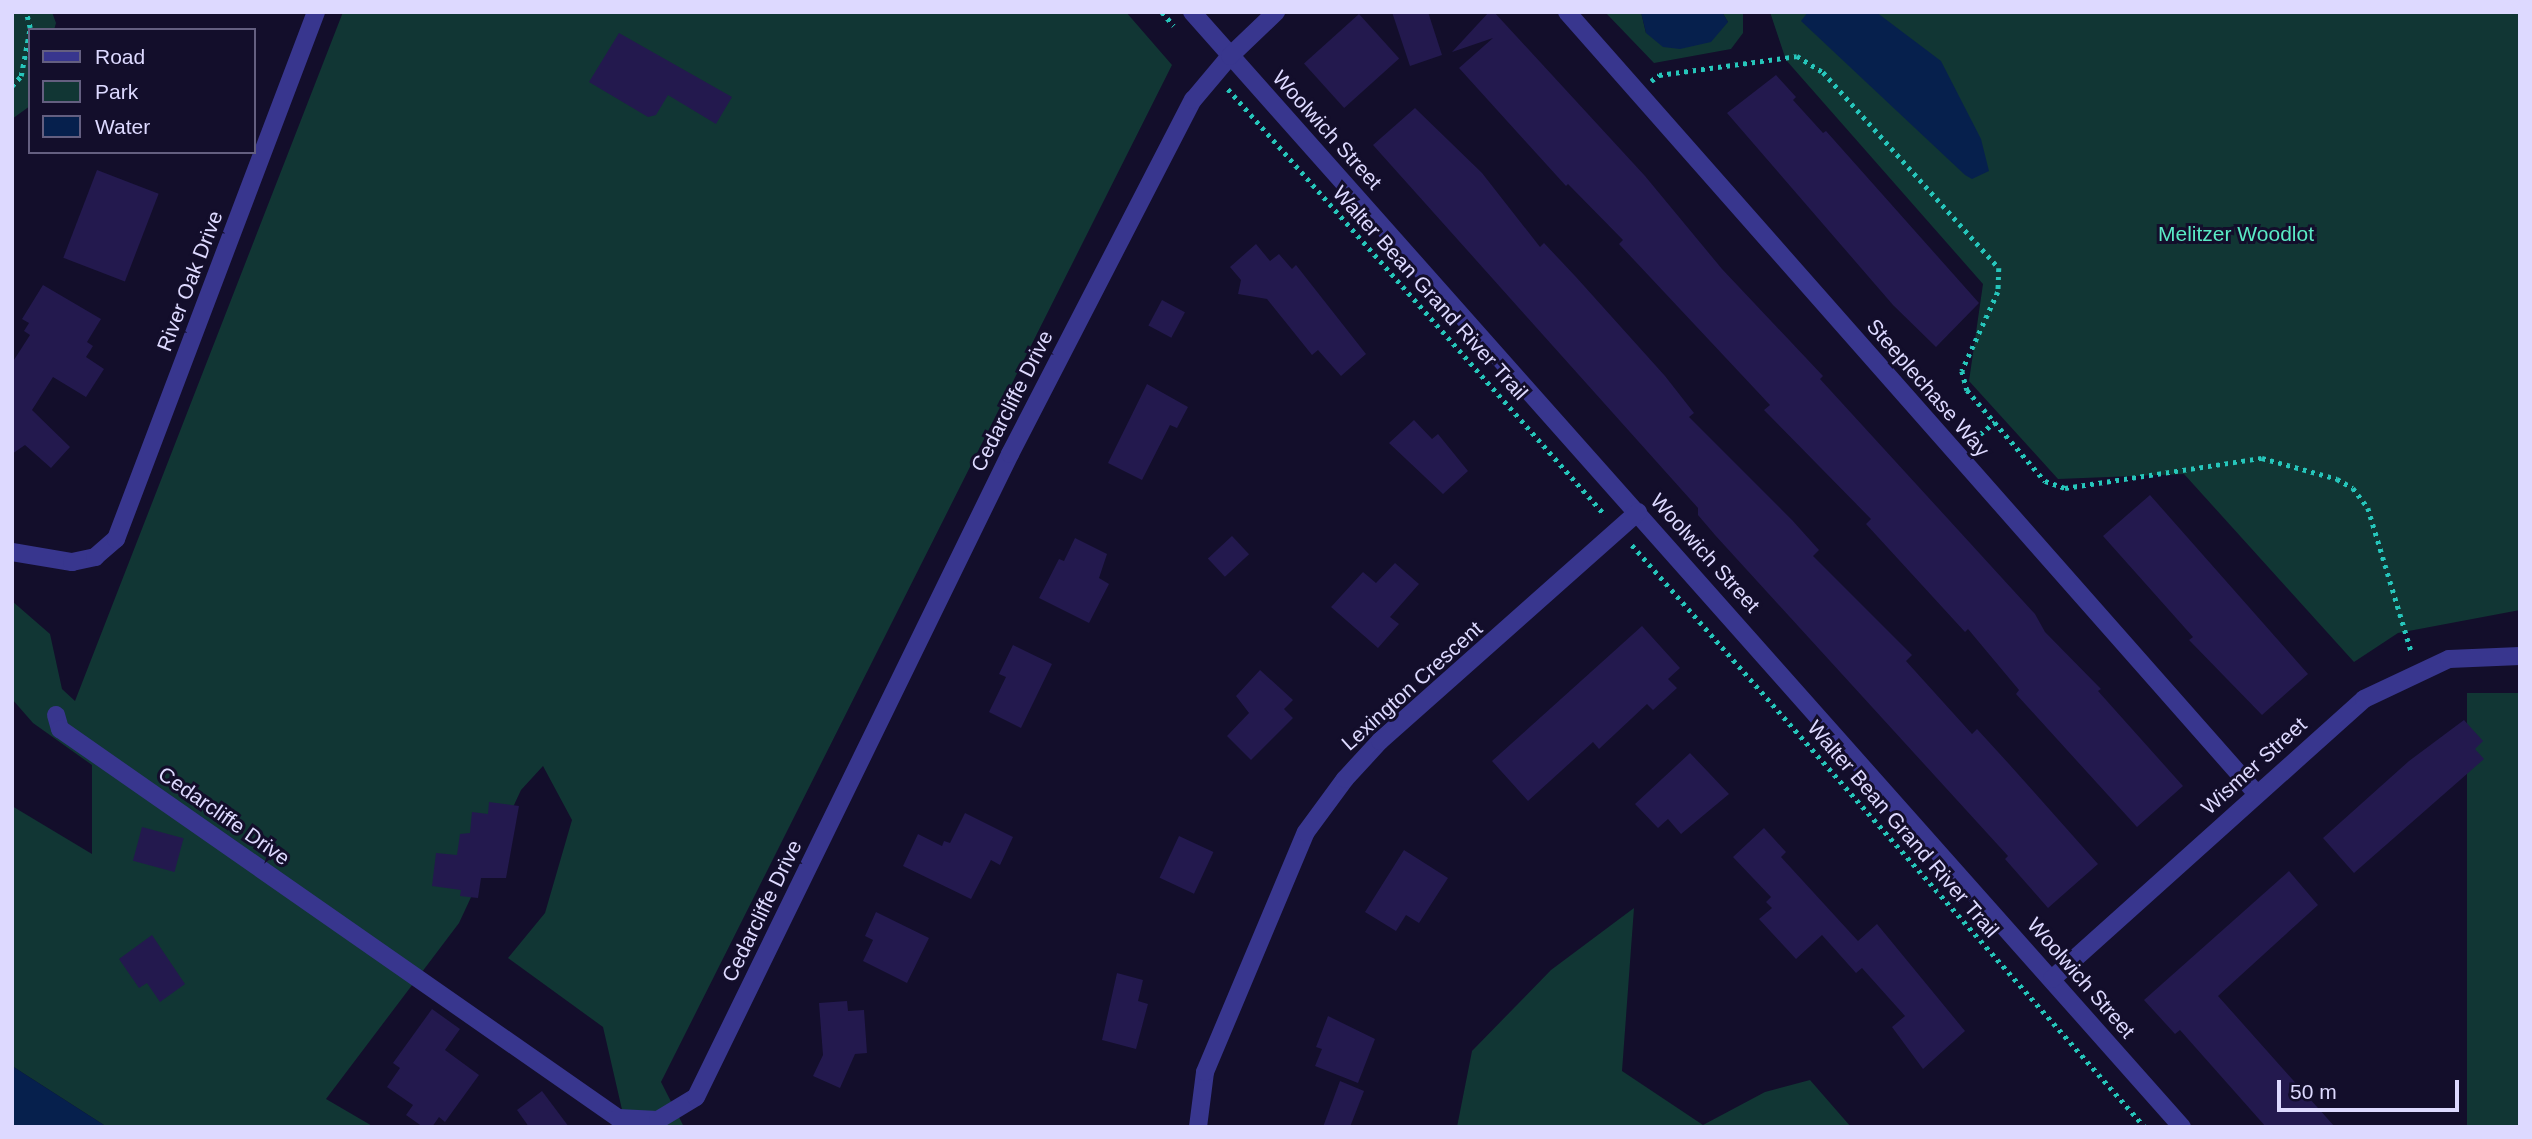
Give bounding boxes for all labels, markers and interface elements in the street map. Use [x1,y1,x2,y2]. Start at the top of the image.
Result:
legend [28,28,256,154]
text: Road [95,45,145,68]
street label: Woolwich Street [1267,65,1387,195]
text: Park [95,80,138,103]
text: Water [95,115,150,138]
street label: Walter Bean Grand River Trail [1327,181,1533,405]
street label: River Oak Drive [152,207,228,355]
park label: Melitzer Woodlot [2158,221,2314,247]
street label: Steeplechase Way [1861,314,1995,462]
street label: Cedarcliffe Drive [966,326,1058,476]
street label: Woolwich Street [1645,488,1765,618]
street label: Lexington Crescent [1336,616,1488,756]
street label: Wismer Street [2196,712,2312,820]
street label: Walter Bean Grand River Trail [1802,715,2004,943]
street label: Cedarcliffe Drive [153,761,295,871]
street label: Cedarcliffe Drive [717,836,807,986]
street label: Woolwich Street [2022,913,2140,1043]
scale bar [2280,1066,2462,1110]
text: 50 m [2290,1080,2337,1103]

